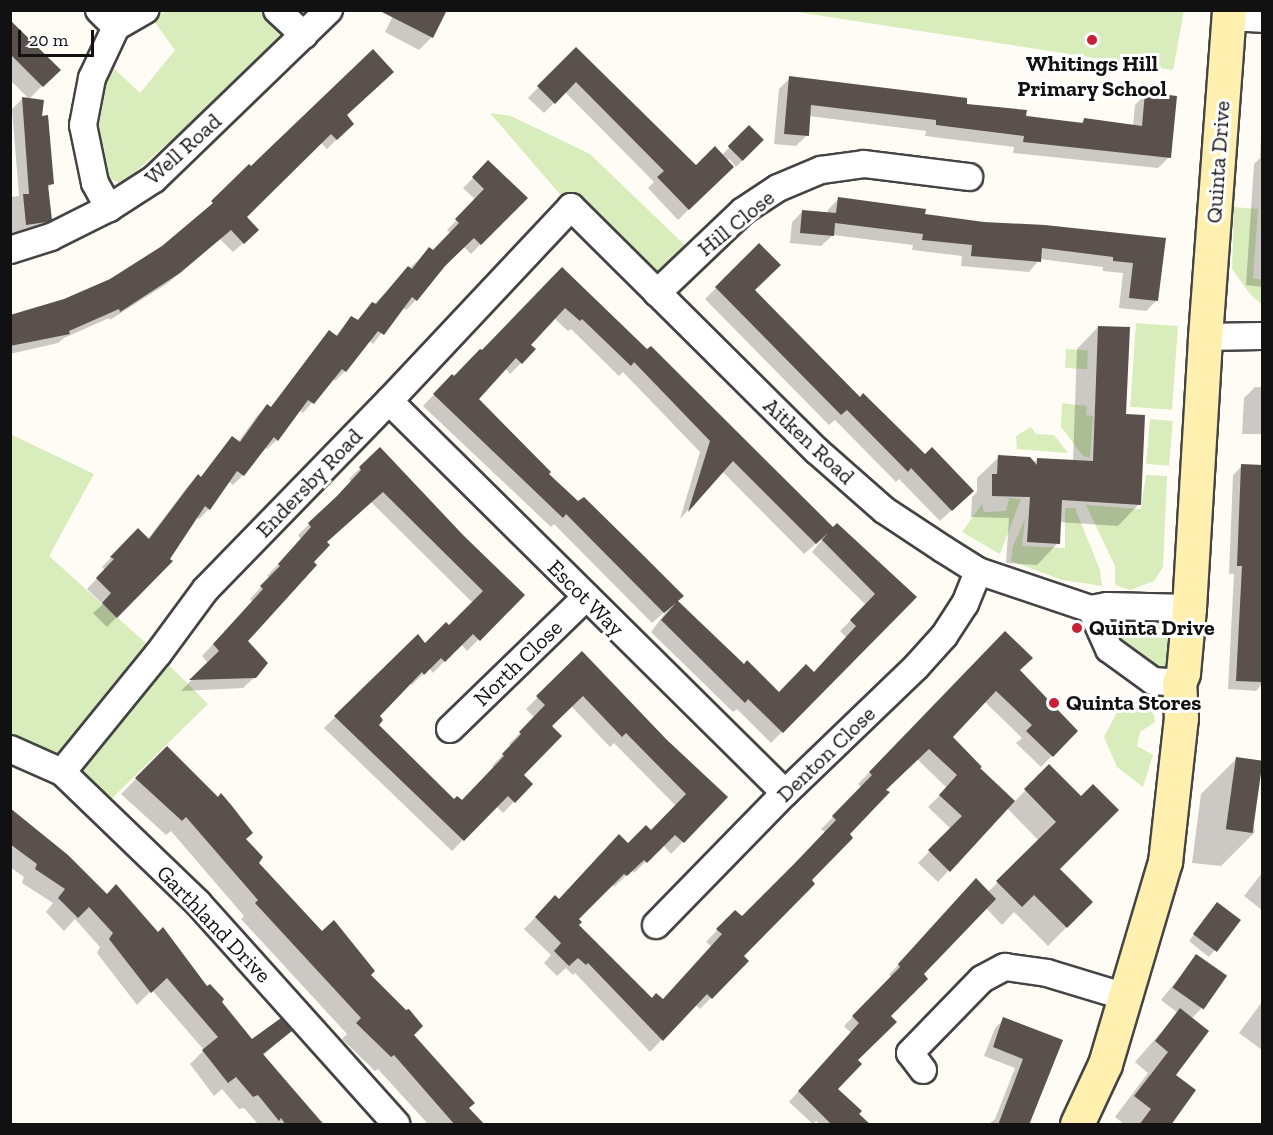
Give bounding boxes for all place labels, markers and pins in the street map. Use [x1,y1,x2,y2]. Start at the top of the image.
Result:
marker: Whitings Hill Primary School [1085,33,1099,47]
place label: Whitings Hill Primary School [1017,50,1167,101]
place label: Quinta Drive [1089,615,1215,641]
marker: Quinta Drive [1070,621,1084,635]
place label: Quinta Stores [1066,690,1201,716]
marker: Quinta Stores [1047,696,1061,710]

